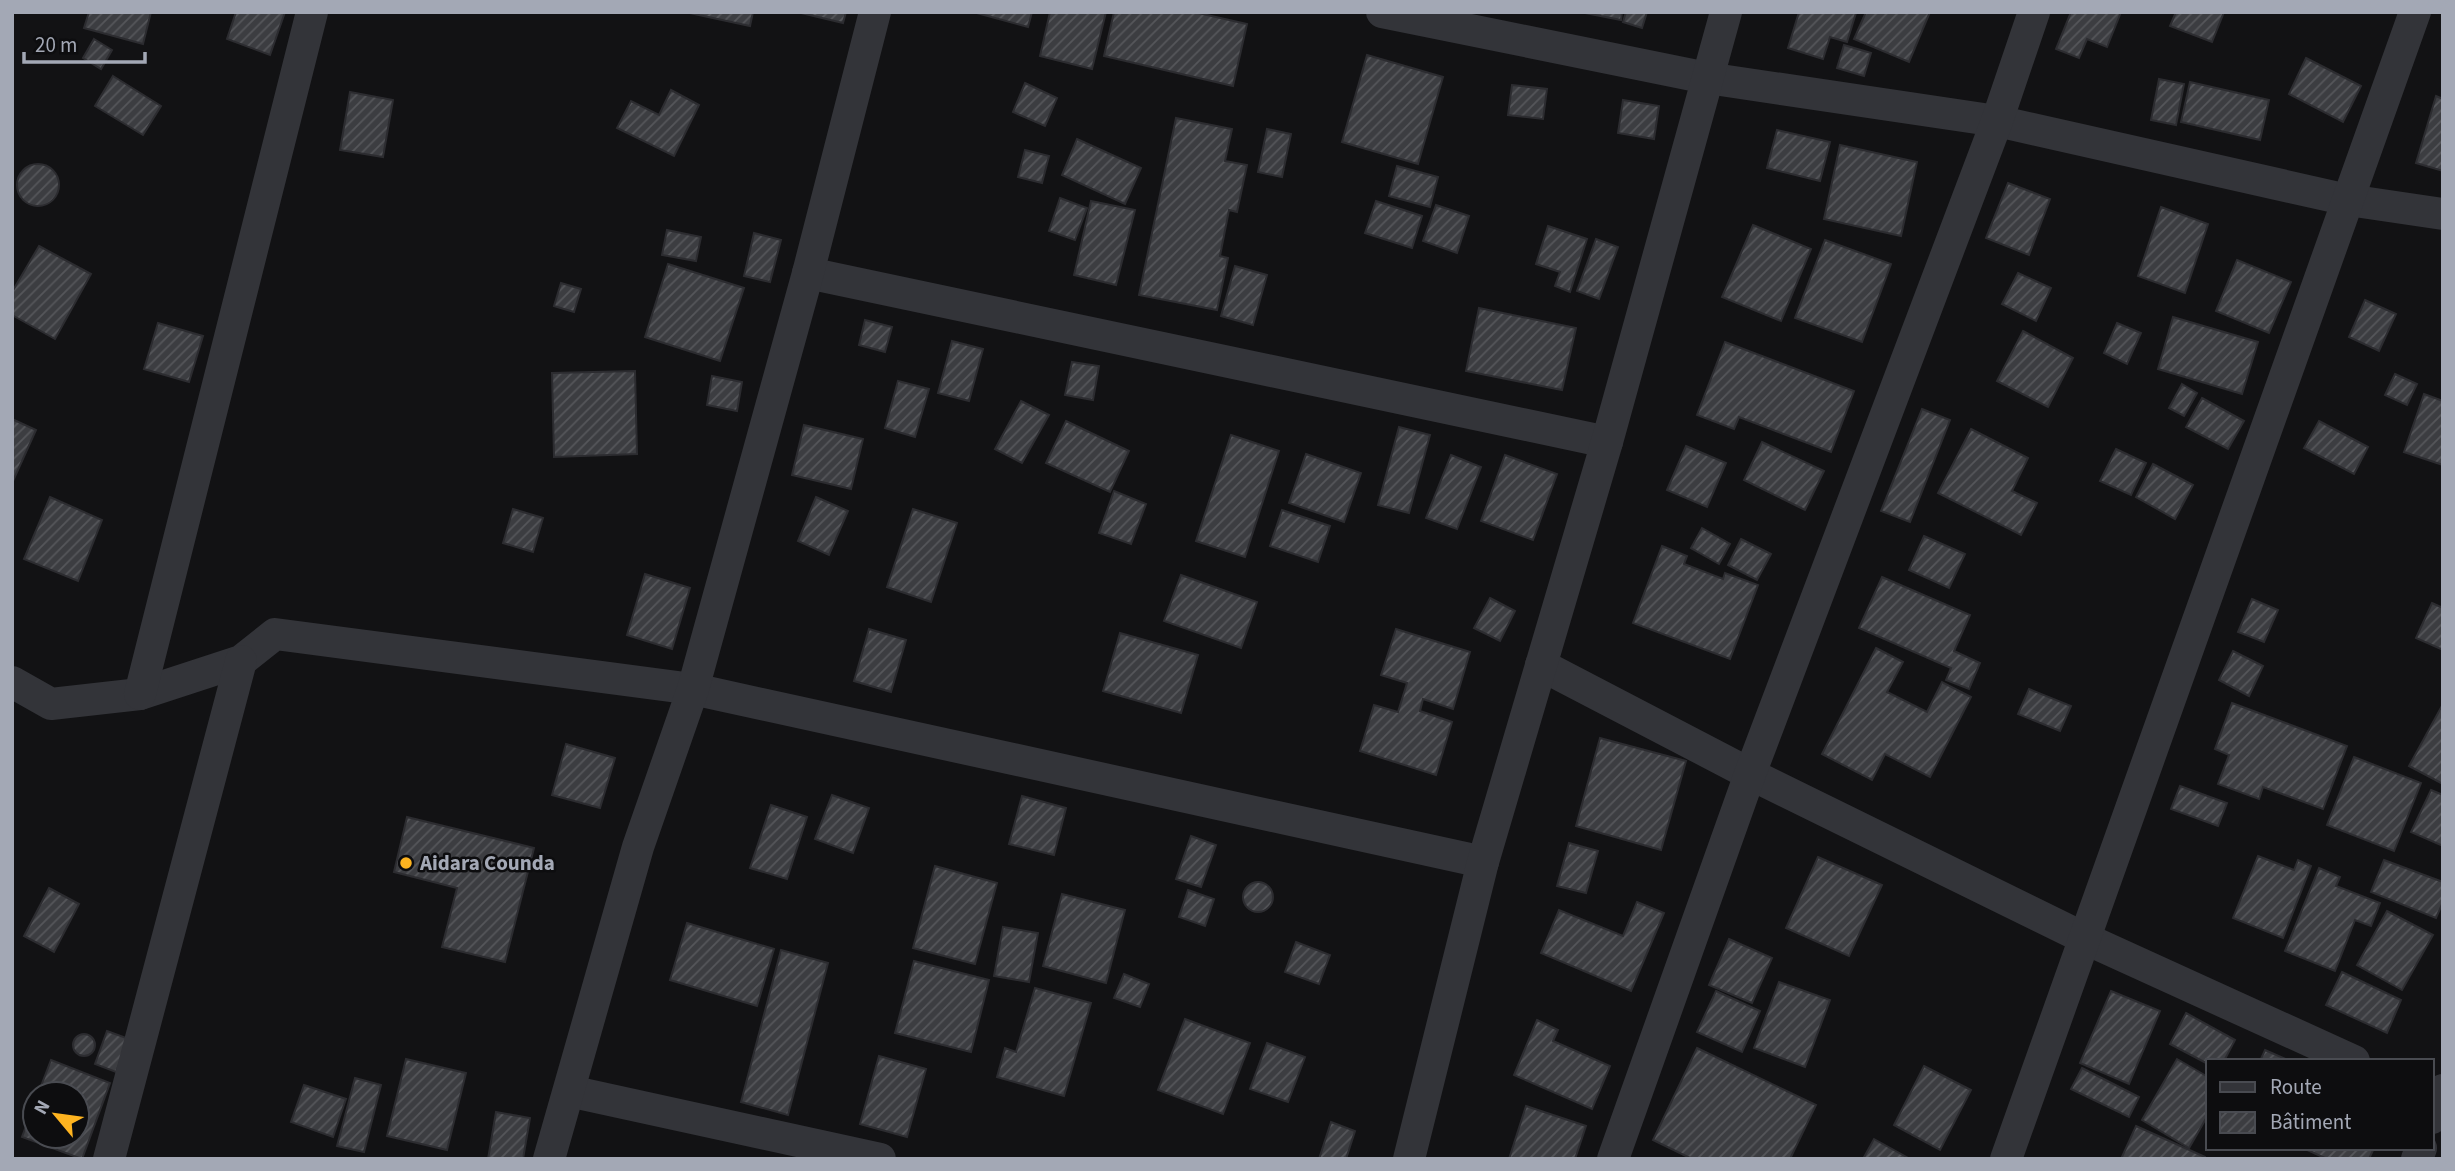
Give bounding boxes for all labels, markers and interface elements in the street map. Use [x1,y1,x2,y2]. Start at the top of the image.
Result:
scale bar [24,21,145,65]
text: 20 m [35,30,77,60]
place label: Aidara Counda [419,848,555,878]
marker: Aidara Counda [398,855,414,871]
legend [2206,1059,2434,1150]
text: Route [2270,1072,2322,1102]
north arrow [21,1080,91,1150]
text: N [28,1095,57,1120]
text: Bâtiment [2270,1107,2351,1137]

